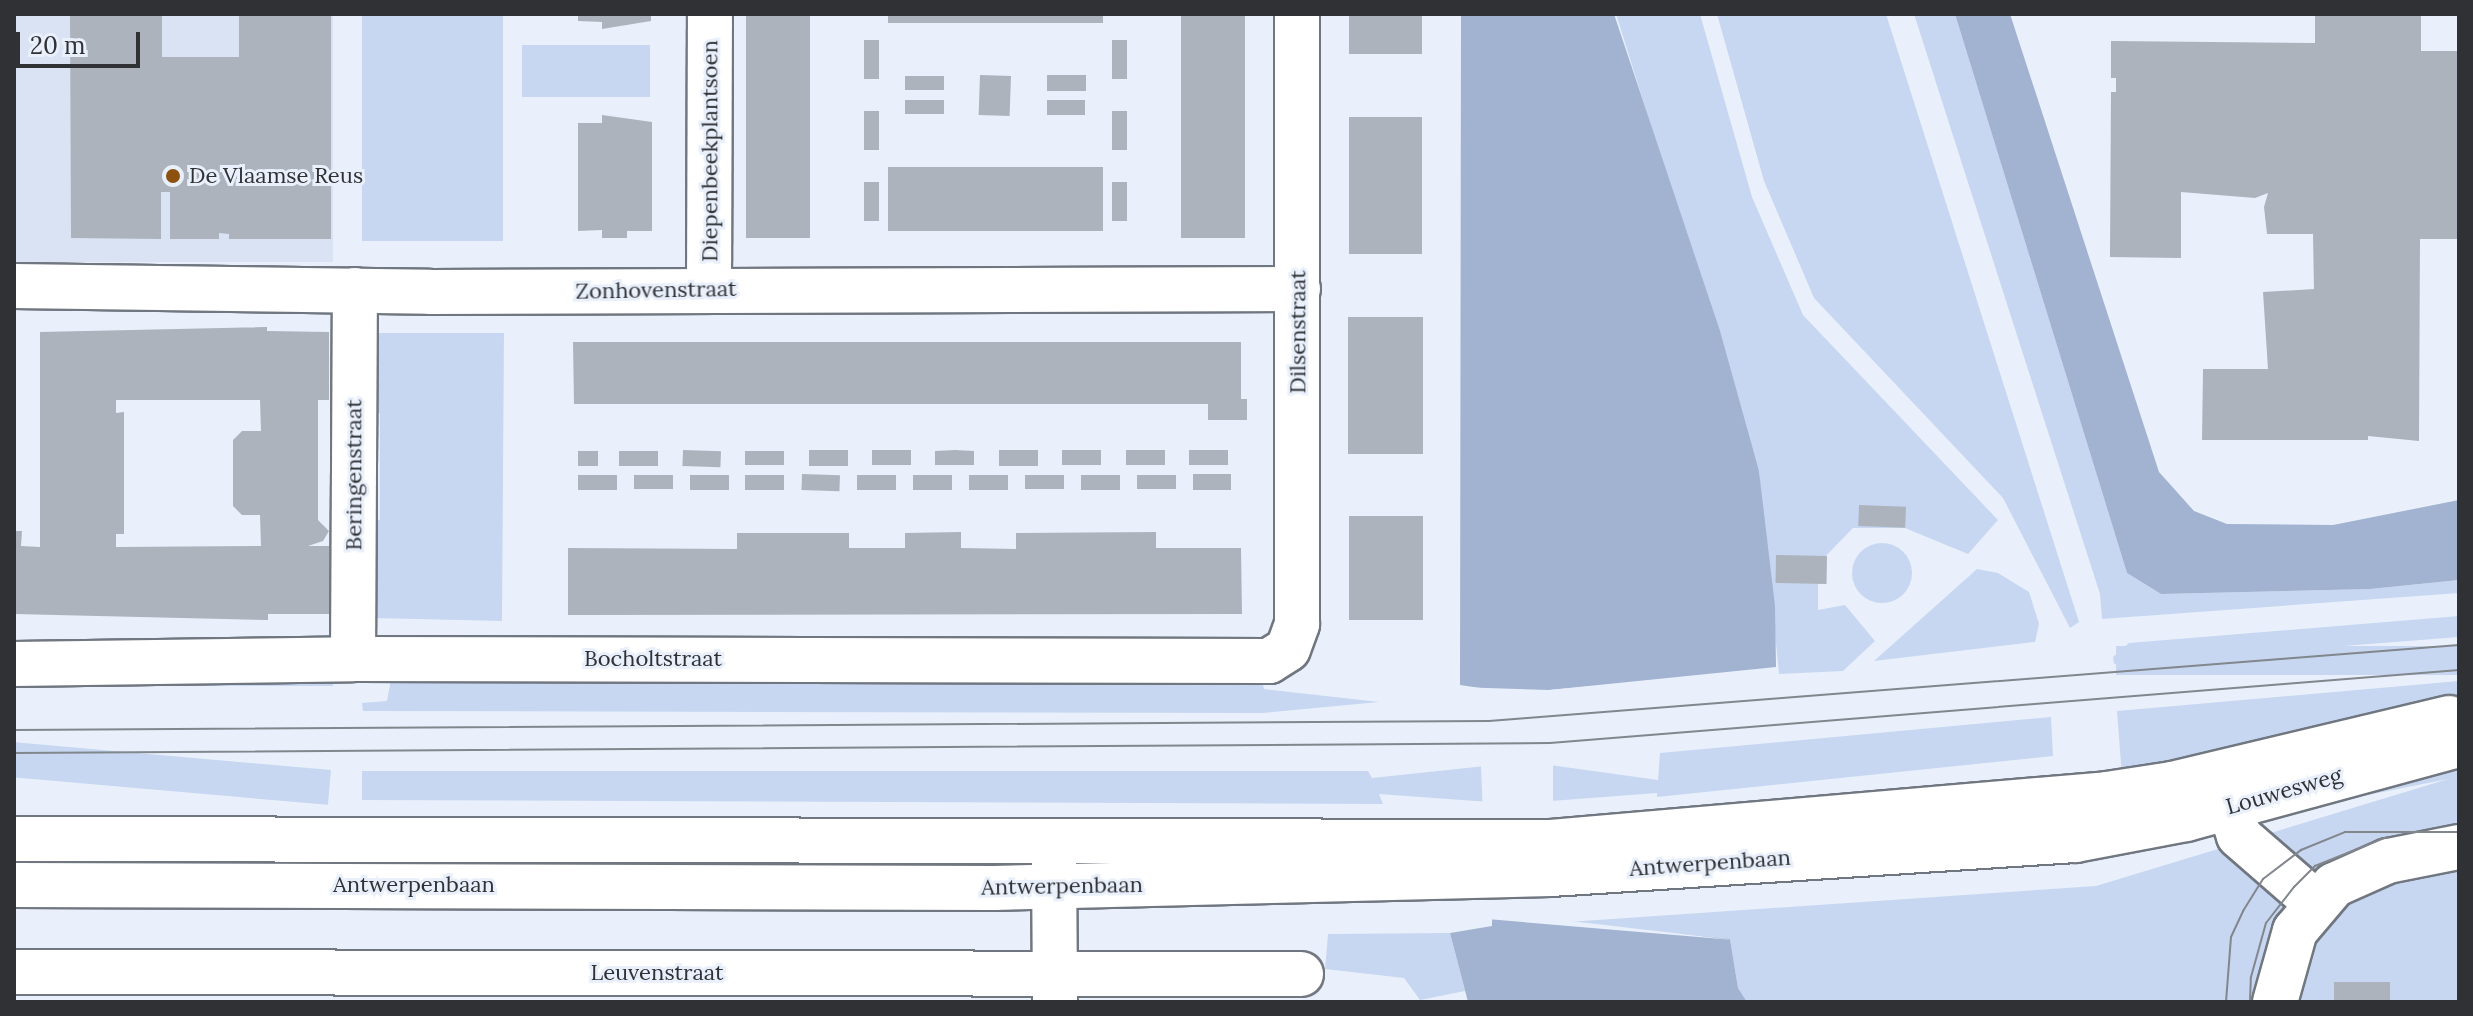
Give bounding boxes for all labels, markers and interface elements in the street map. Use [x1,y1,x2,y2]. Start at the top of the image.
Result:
scale bar [20,16,144,66]
text: 20 m [30,30,86,61]
street label: Diepenbeekplantsoen [697,40,723,262]
place label: De Vlaamse Reus [189,163,363,189]
marker: De Vlaamse Reus [164,167,182,185]
street label: Dilsenstraat [1285,270,1311,394]
street label: Zonhovenstraat [575,275,737,305]
street label: Beringenstraat [341,399,367,551]
street label: Bocholtstraat [584,646,722,672]
street label: Louwesweg [2223,762,2345,820]
street label: Antwerpenbaan [1628,844,1792,882]
street label: Antwerpenbaan [981,871,1143,901]
street label: Antwerpenbaan [333,872,495,898]
street label: Leuvenstraat [590,960,724,986]

